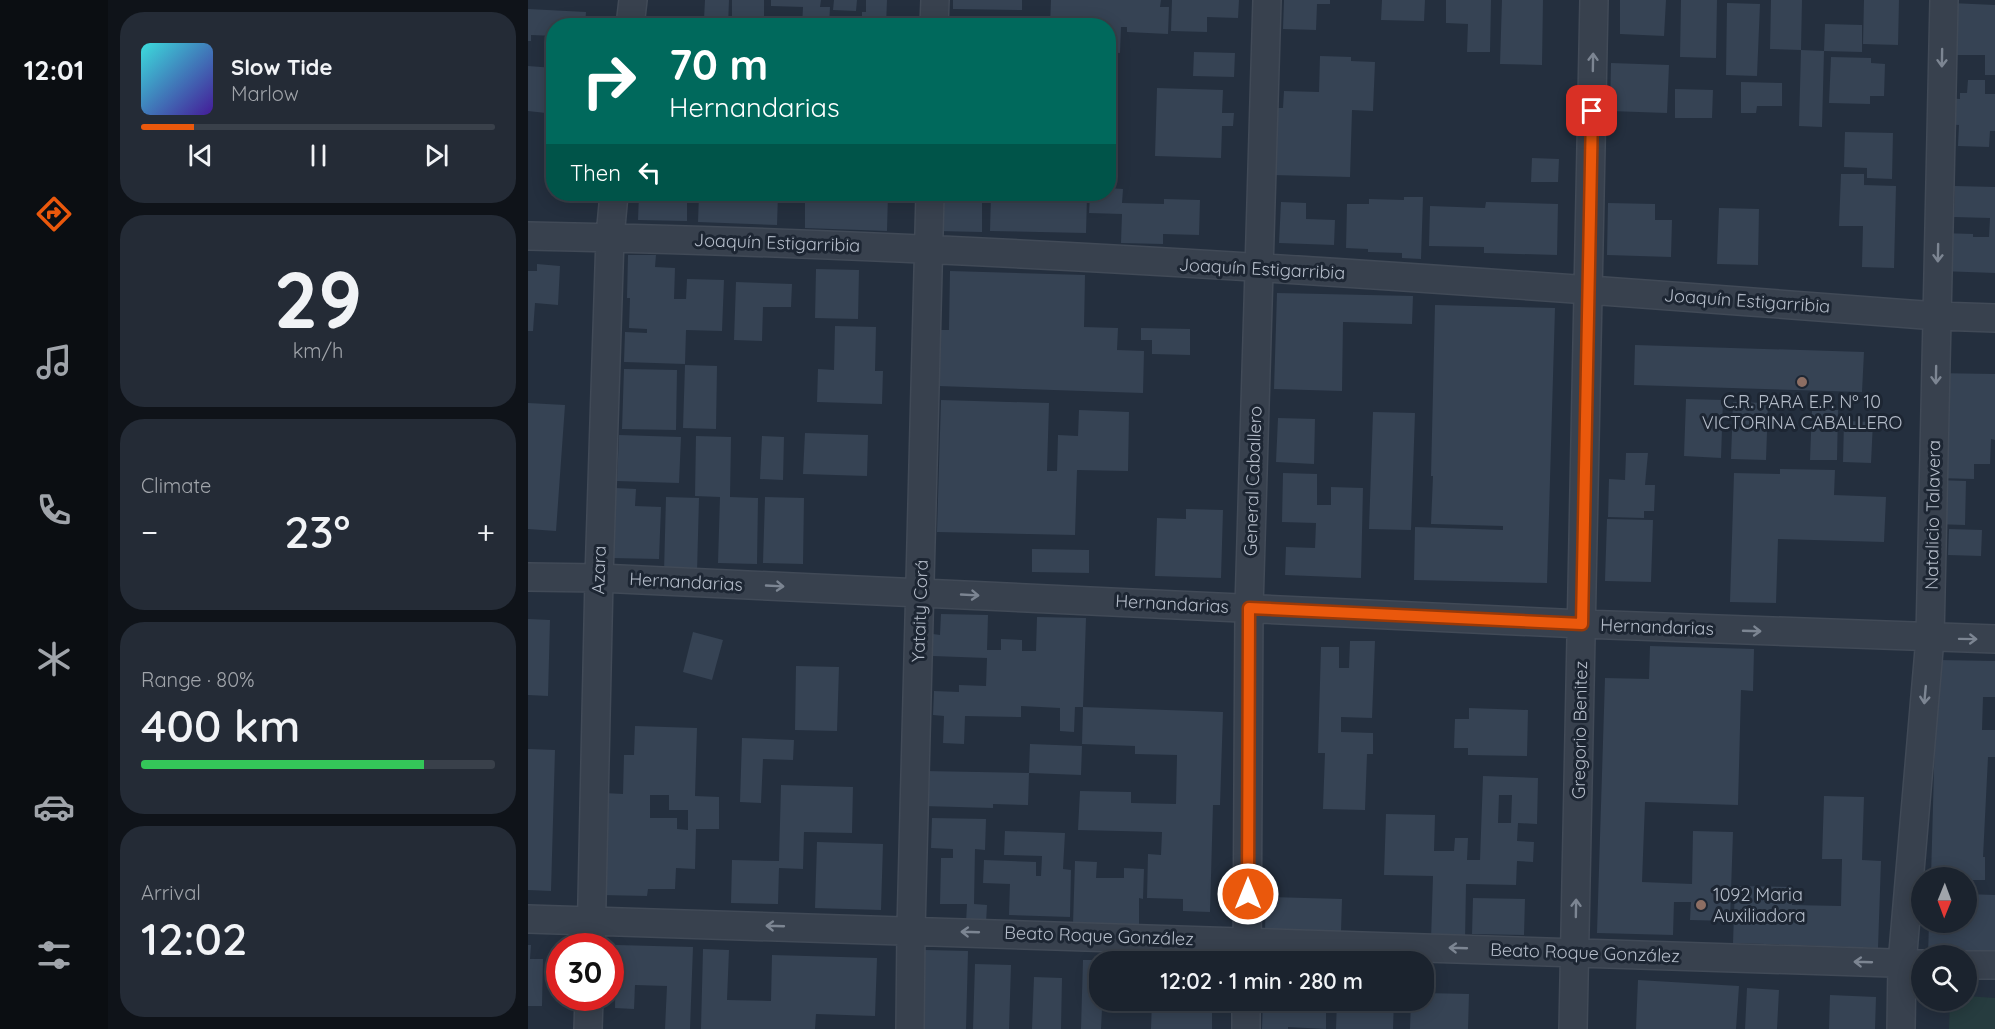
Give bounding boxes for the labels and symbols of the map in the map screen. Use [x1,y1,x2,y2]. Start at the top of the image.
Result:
one-way arrow [1937,48,1948,68]
one-way arrow [1587,52,1598,72]
pin [1566,85,1617,136]
street label: Joaquín Estigarribia [693,228,861,257]
one-way arrow [1932,243,1944,263]
street label: Joaquín Estigarribia [1178,253,1346,284]
street label: Joaquín Estigarribia [1663,283,1831,318]
one-way arrow [1930,364,1941,384]
marker: C.R. PARA E.P. Nº 10 VICTORINA CABALLERO [1795,375,1809,389]
place label: C.R. PARA E.P. Nº 10 VICTORINA CABALLERO [1702,390,1902,434]
street label: General Caballero [1238,406,1267,556]
street label: Natalicio Talavera [1920,440,1945,590]
street label: Azara [586,545,611,595]
street label: Yataity Corá [906,559,933,663]
street label: Hernandarias [629,567,743,596]
one-way arrow [765,581,785,592]
street label: Hernandarias [1115,589,1229,618]
one-way arrow [960,590,980,601]
street label: Hernandarias [1600,613,1714,640]
one-way arrow [1742,625,1762,636]
one-way arrow [1958,633,1978,644]
street label: Gregorio Benitez [1567,661,1592,799]
one-way arrow [1919,685,1930,705]
position arrow [1216,862,1280,926]
north arrow [1911,867,1977,933]
place label: 1092 Maria Auxiliadora [1713,883,1806,927]
one-way arrow [1570,898,1582,918]
marker: 1092 Maria Auxiliadora [1694,898,1708,912]
one-way arrow [765,920,785,931]
street label: Beato Roque González [1004,921,1194,950]
one-way arrow [960,926,980,937]
speed limit sign: 30 [546,933,624,1011]
street label: Beato Roque González [1490,938,1680,967]
one-way arrow [1449,943,1469,954]
one-way arrow [1854,957,1874,968]

